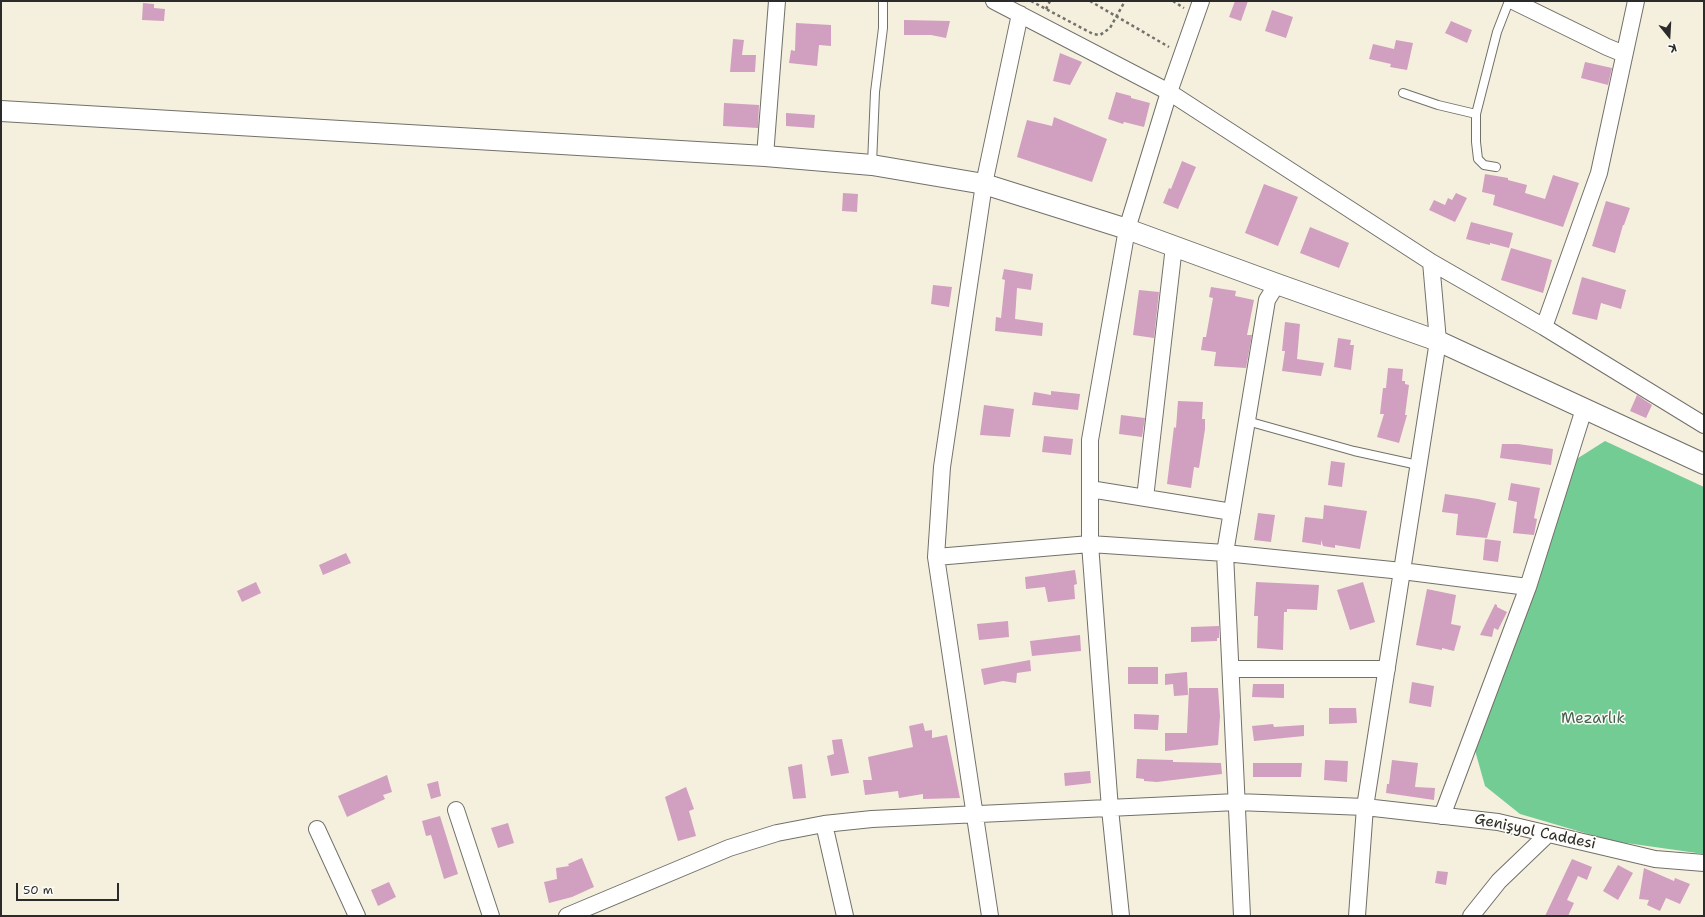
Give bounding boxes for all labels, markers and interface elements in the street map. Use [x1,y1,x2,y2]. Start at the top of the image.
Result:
north arrow [1649,16,1689,56]
text: K [1667,40,1679,56]
park label: Mezarlık [1561,710,1625,728]
street label: Genişyol Caddesi [1473,810,1597,854]
scale bar [18,875,121,901]
text: 50 m [23,882,53,898]

